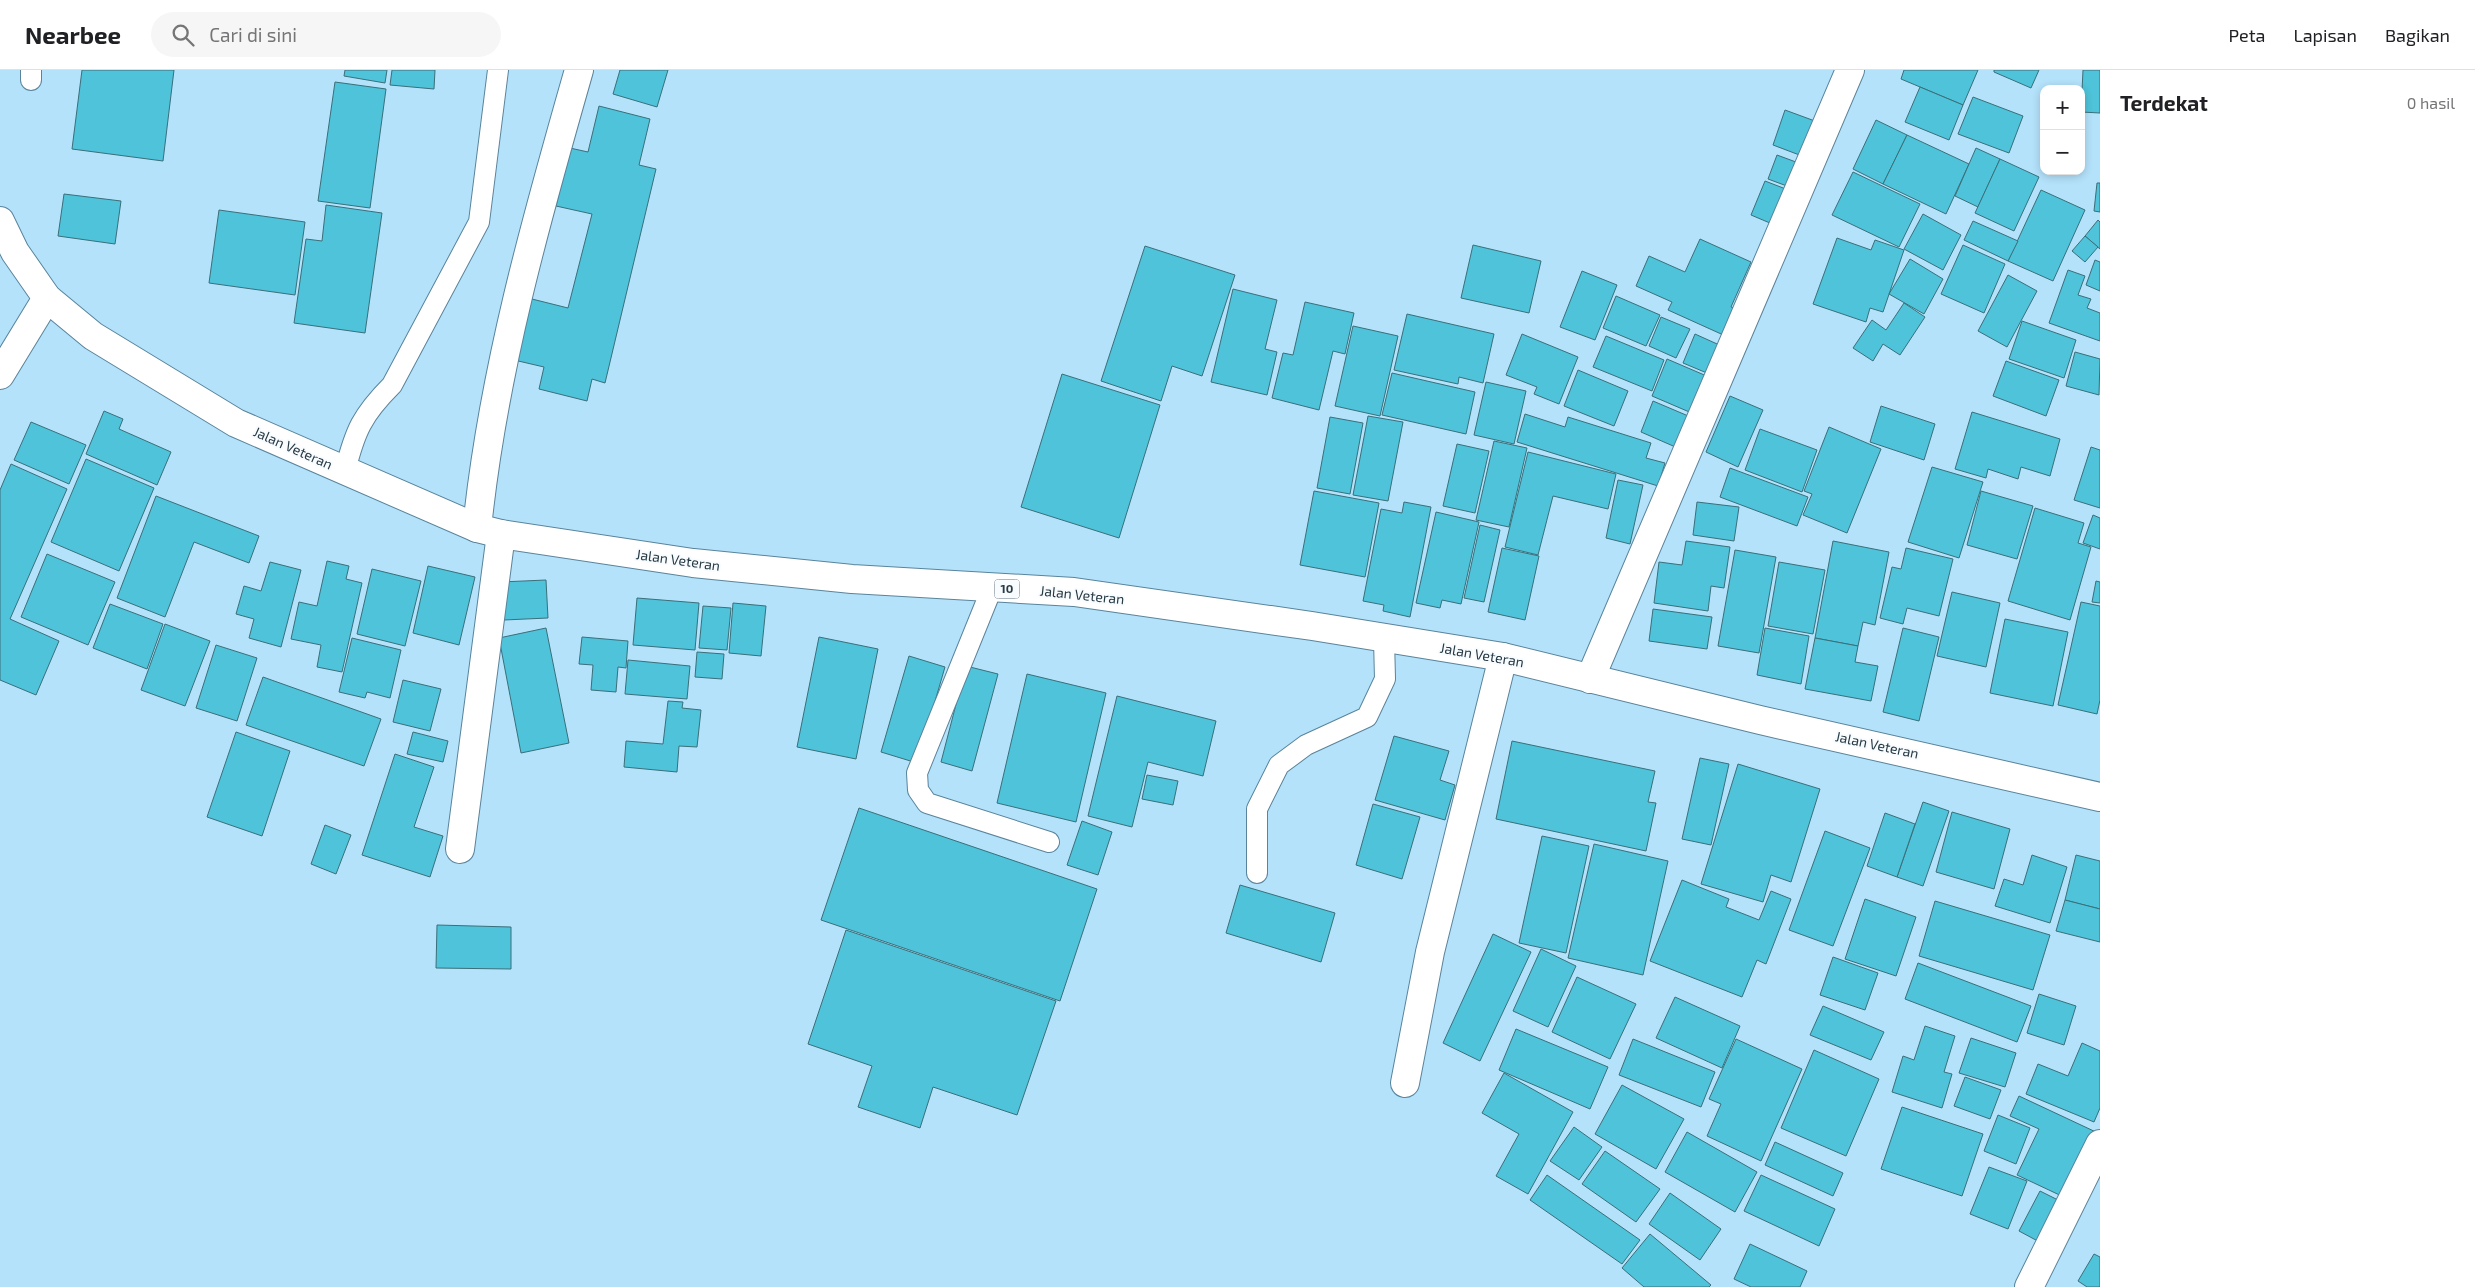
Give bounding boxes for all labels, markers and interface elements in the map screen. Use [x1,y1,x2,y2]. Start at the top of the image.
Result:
search box [151,12,501,57]
text: Nearbee [25,20,121,49]
icon: search [169,21,197,49]
text: Cari di sini [209,23,297,46]
text: Peta [2228,24,2265,46]
text: Lapisan [2293,24,2357,46]
text: Bagikan [2385,24,2450,46]
map controls [2040,85,2085,175]
button: + [2040,85,2085,130]
text: Terdekat [2120,90,2208,115]
text: 0 hasil [2407,93,2455,112]
button: − [2040,130,2085,175]
street label: Jalan Veteran [251,422,335,473]
street label: Jalan Veteran [635,545,721,574]
road number: 10 [994,579,1020,598]
street label: Jalan Veteran [1039,582,1125,607]
street label: Jalan Veteran [1439,639,1525,670]
street label: Jalan Veteran [1834,727,1920,762]

